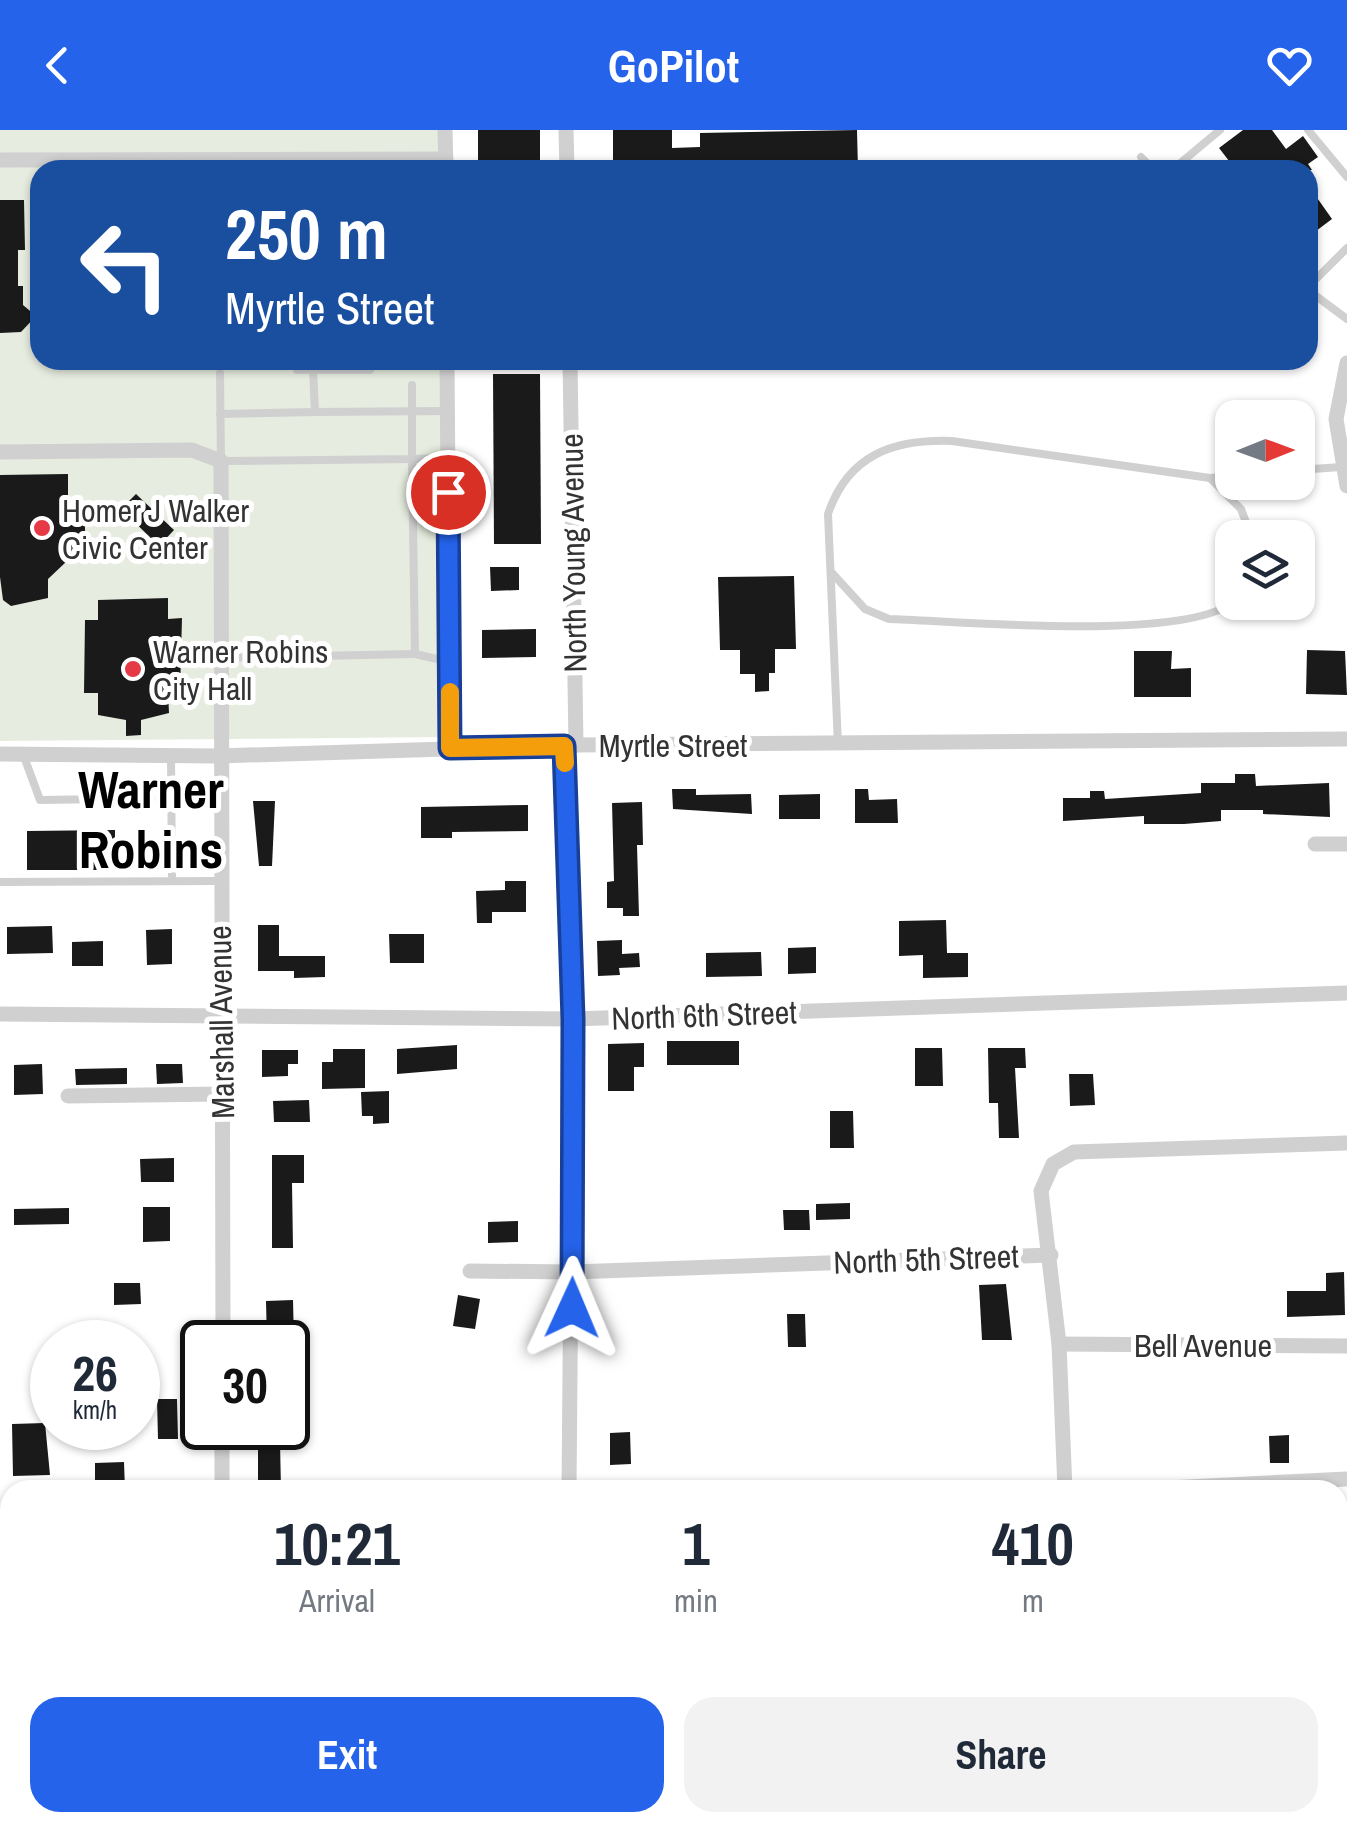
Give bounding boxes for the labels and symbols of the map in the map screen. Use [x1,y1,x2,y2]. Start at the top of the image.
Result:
north arrow [1215,400,1315,500]
street label: North Young Avenue [549,433,597,673]
pin [406,450,491,535]
place label: Homer J Walker Civic Center [62,489,249,569]
marker: Homer J Walker Civic Center [31,517,53,539]
place label: Warner Robins City Hall [153,630,329,710]
marker: Warner Robins City Hall [122,658,144,680]
street label: Myrtle Street [599,724,747,767]
district label: Warner Robins [78,754,224,884]
street label: Marshall Avenue [198,925,244,1119]
street label: North 6th Street [611,990,797,1040]
street label: North 5th Street [833,1234,1019,1284]
position arrow [520,1256,624,1360]
speed limit sign: 30 [180,1320,310,1450]
street label: Bell Avenue [1134,1324,1272,1367]

